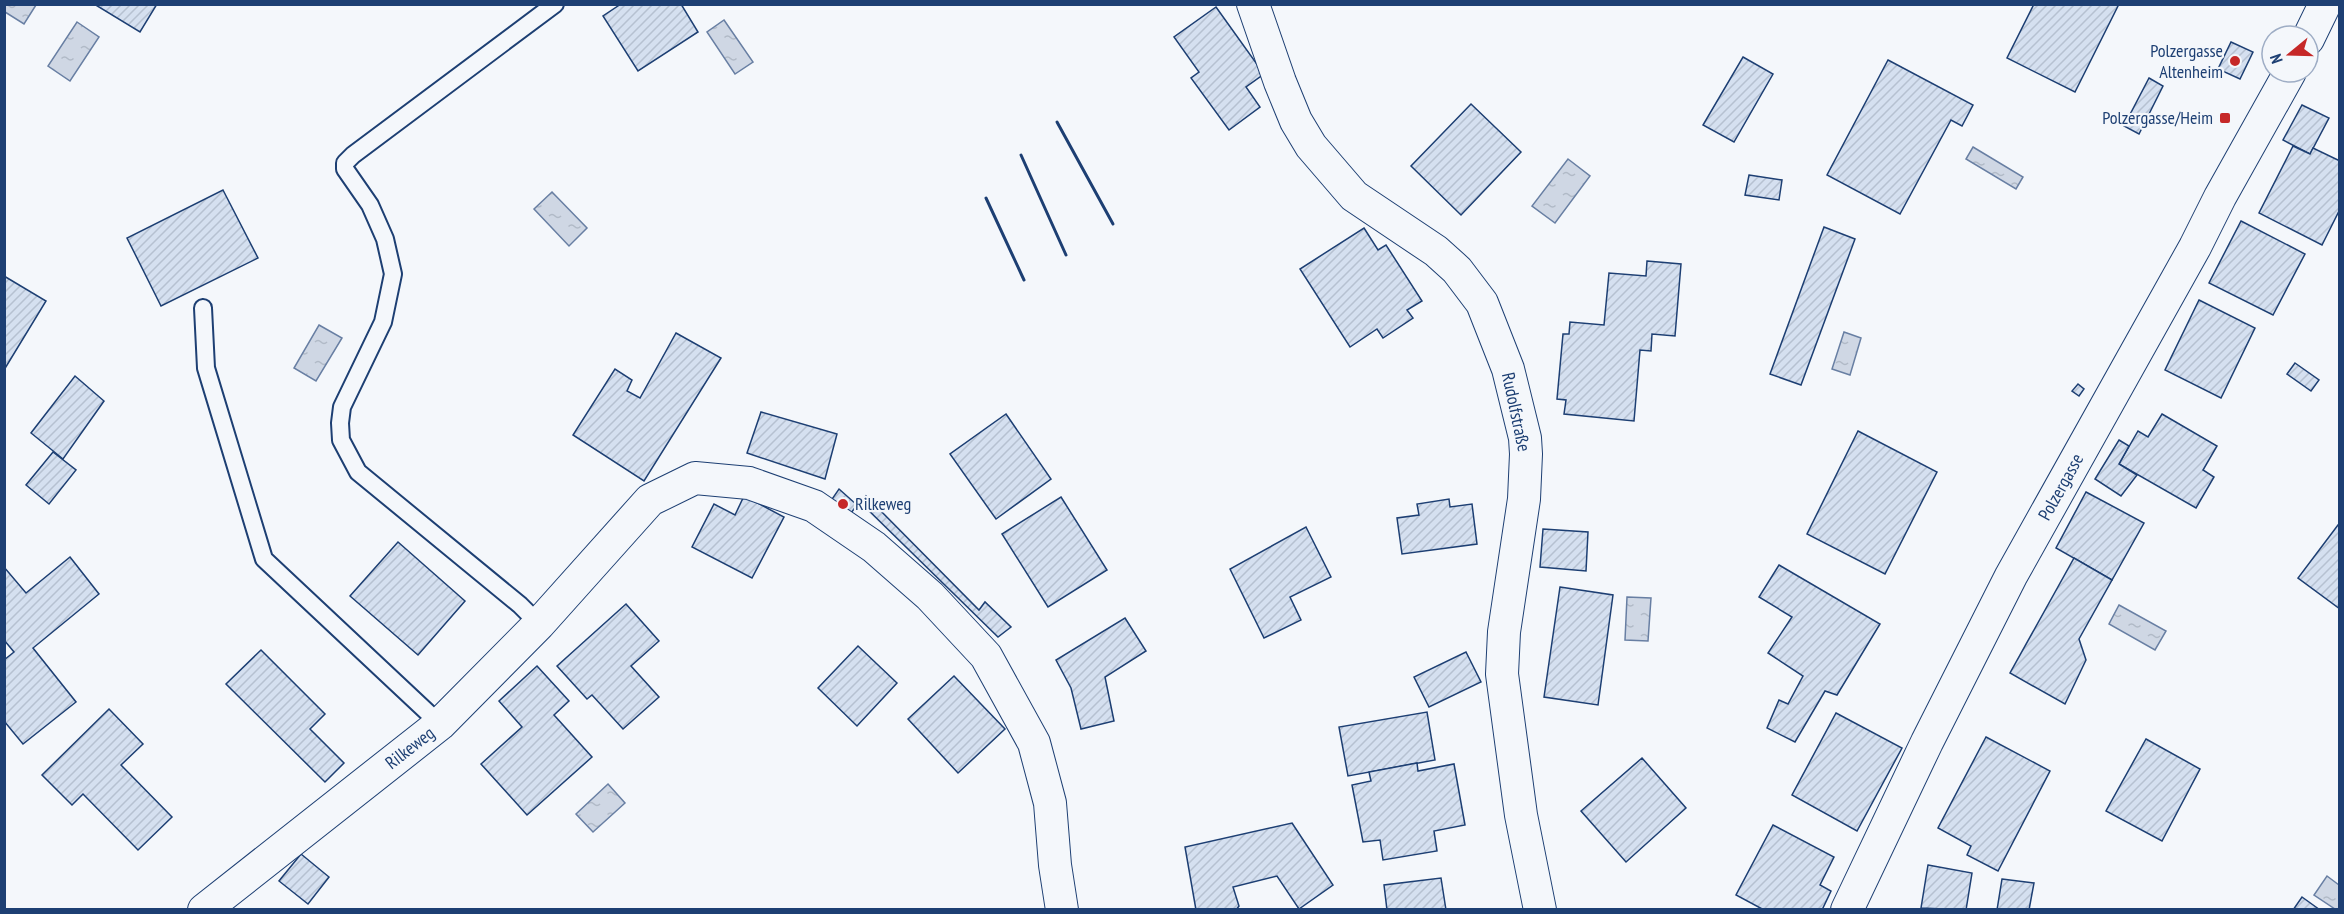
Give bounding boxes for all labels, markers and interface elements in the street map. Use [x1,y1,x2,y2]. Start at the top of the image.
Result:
north arrow [2260,24,2320,84]
place label: Polzergasse Altenheim [2150,39,2223,83]
text: N [2265,52,2287,66]
marker: Polzergasse Altenheim [2228,54,2242,68]
place label: Polzergasse/Heim [2102,106,2213,129]
marker: Polzergasse/Heim [2218,111,2232,125]
street label: Rudolfstraße [1497,370,1536,454]
street label: Polzergasse [2033,449,2088,524]
place label: Rilkeweg [855,492,911,515]
marker: Rilkeweg [836,497,850,511]
street label: Rilkeweg [380,721,439,774]

